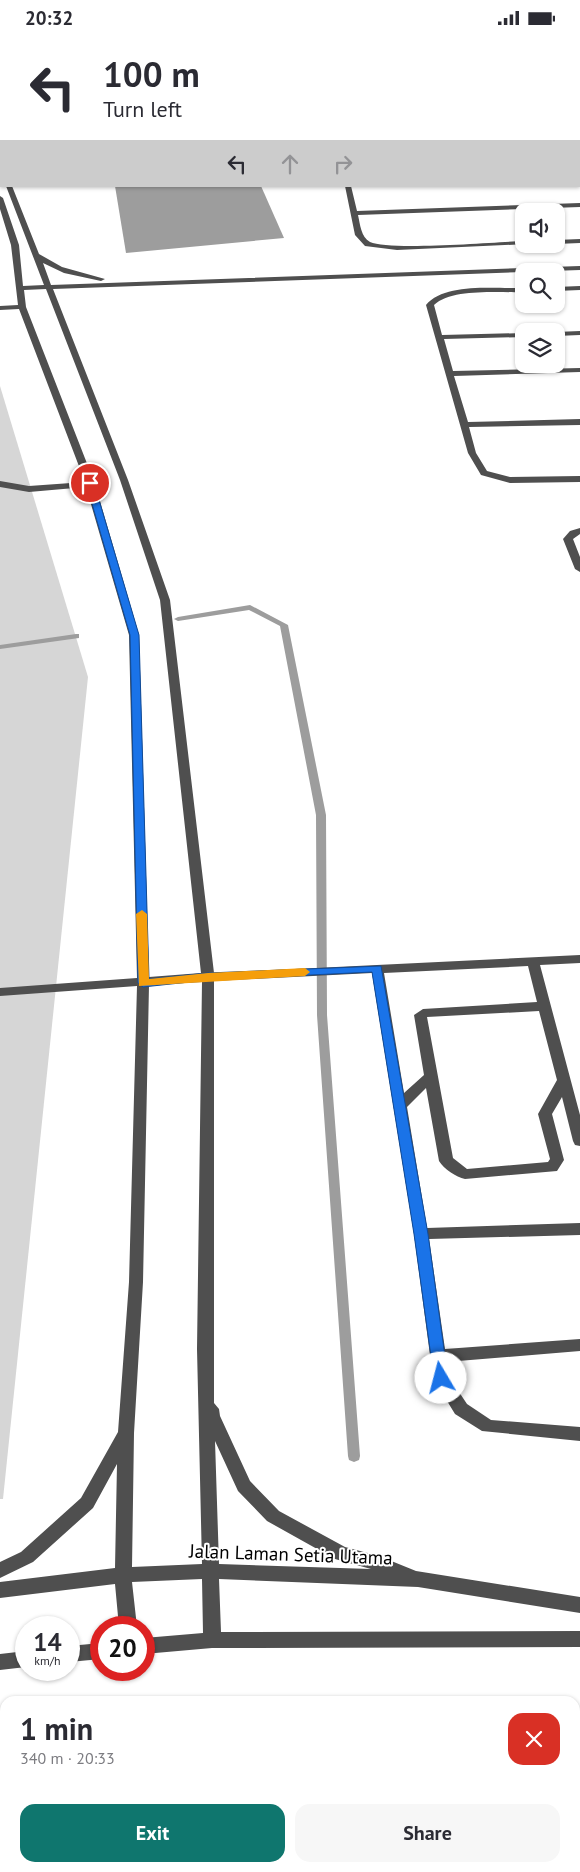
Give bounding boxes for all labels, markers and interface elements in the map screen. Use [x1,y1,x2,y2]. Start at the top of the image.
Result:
text: 20:32 [25,6,73,30]
text: 100 m [103,51,200,97]
icon: left [20,55,85,120]
text: Turn left [103,95,182,123]
icon: left [223,150,251,178]
icon: ahead [276,150,304,178]
icon: right [329,150,357,178]
map controls [515,203,565,373]
button: sound [515,203,565,253]
button: search [515,263,565,313]
button: layers [515,323,565,373]
pin [69,462,111,504]
icon: arrive [76,469,104,497]
position arrow [414,1351,466,1403]
street label: Jalan Laman Setia Utama [188,1538,393,1570]
speed limit sign: 20 [90,1616,155,1681]
text: 14 [33,1626,62,1658]
text: km/h [34,1653,61,1668]
text: 1 min [20,1709,93,1748]
button: close [508,1713,560,1765]
text: 340 m · 20:33 [20,1748,115,1768]
button: Exit [20,1804,285,1862]
button: Share [295,1804,560,1862]

